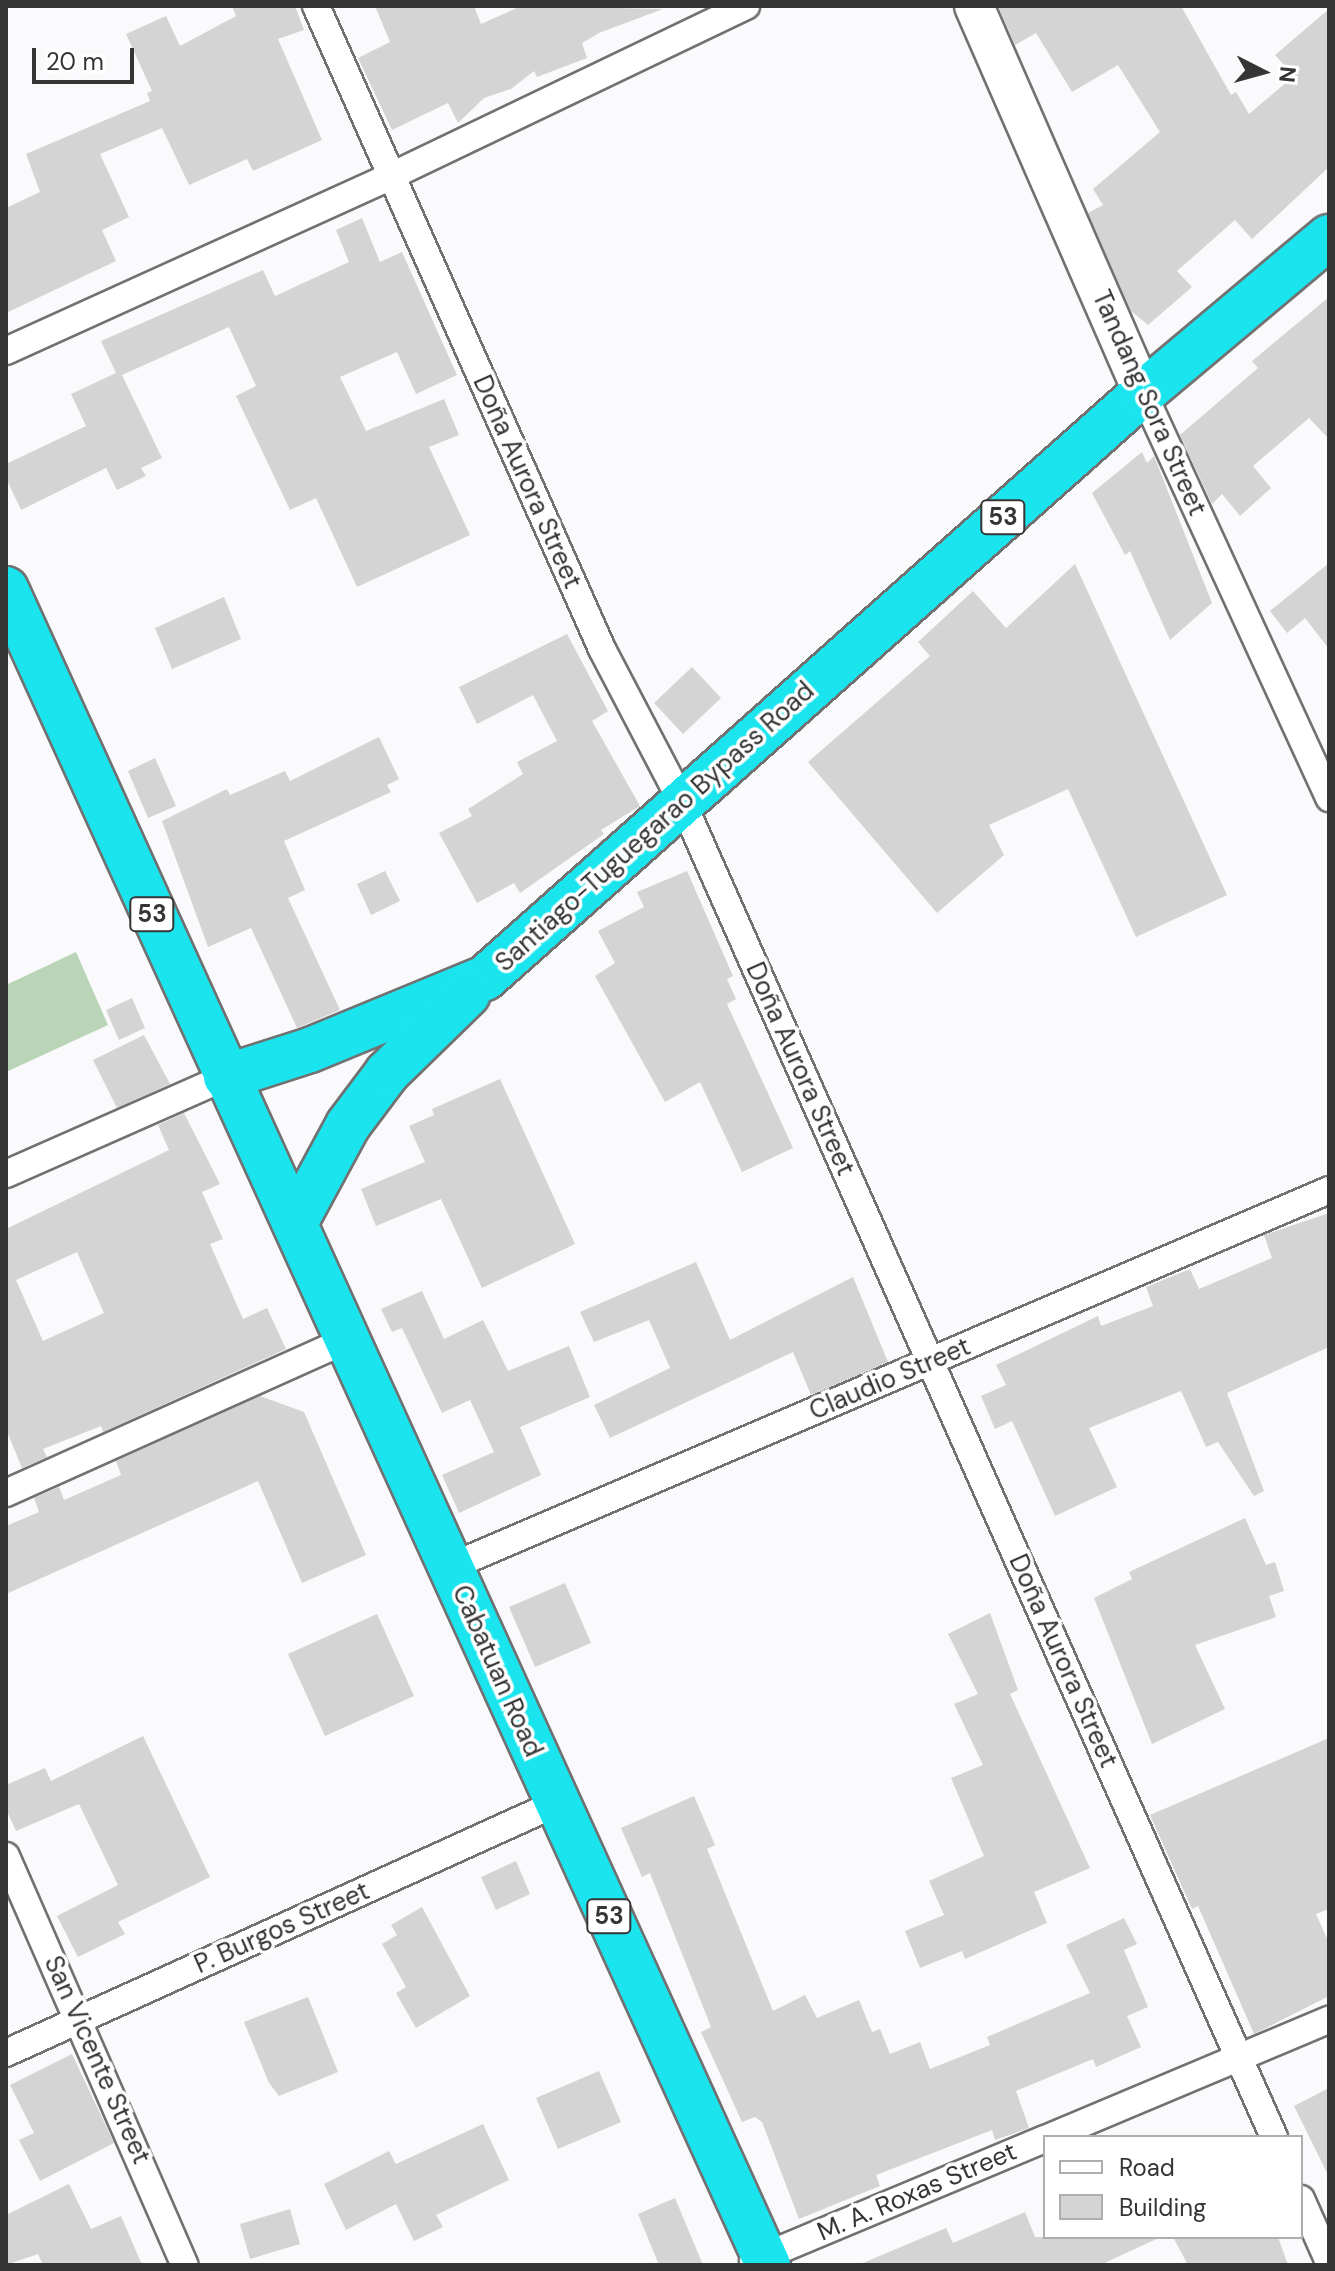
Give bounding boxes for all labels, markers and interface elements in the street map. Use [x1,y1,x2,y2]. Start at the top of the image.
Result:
scale bar [36,32,138,82]
north arrow [1223,32,1303,112]
text: 20 m [46,46,104,77]
text: N [1272,65,1303,84]
street label: Tandang Sora Street [1085,285,1213,521]
street label: Doña Aurora Street [466,371,588,593]
road number: 53 [979,497,1027,537]
street label: Santiago-Tuguegarao Bypass Road [489,676,821,978]
road number: 53 [128,894,176,934]
street label: Doña Aurora Street [739,958,861,1180]
street label: Claudio Street [805,1331,975,1427]
street label: Doña Aurora Street [1002,1550,1124,1772]
street label: Cabatuan Road [445,1580,549,1762]
street label: P. Burgos Street [190,1875,374,1981]
road number: 53 [585,1896,633,1936]
street label: San Vicente Street [37,1951,157,2169]
legend [1043,2135,1303,2239]
street label: M. A. Roxas Street [813,2136,1021,2248]
text: Road [1119,2152,1175,2183]
text: Building [1119,2192,1206,2223]

